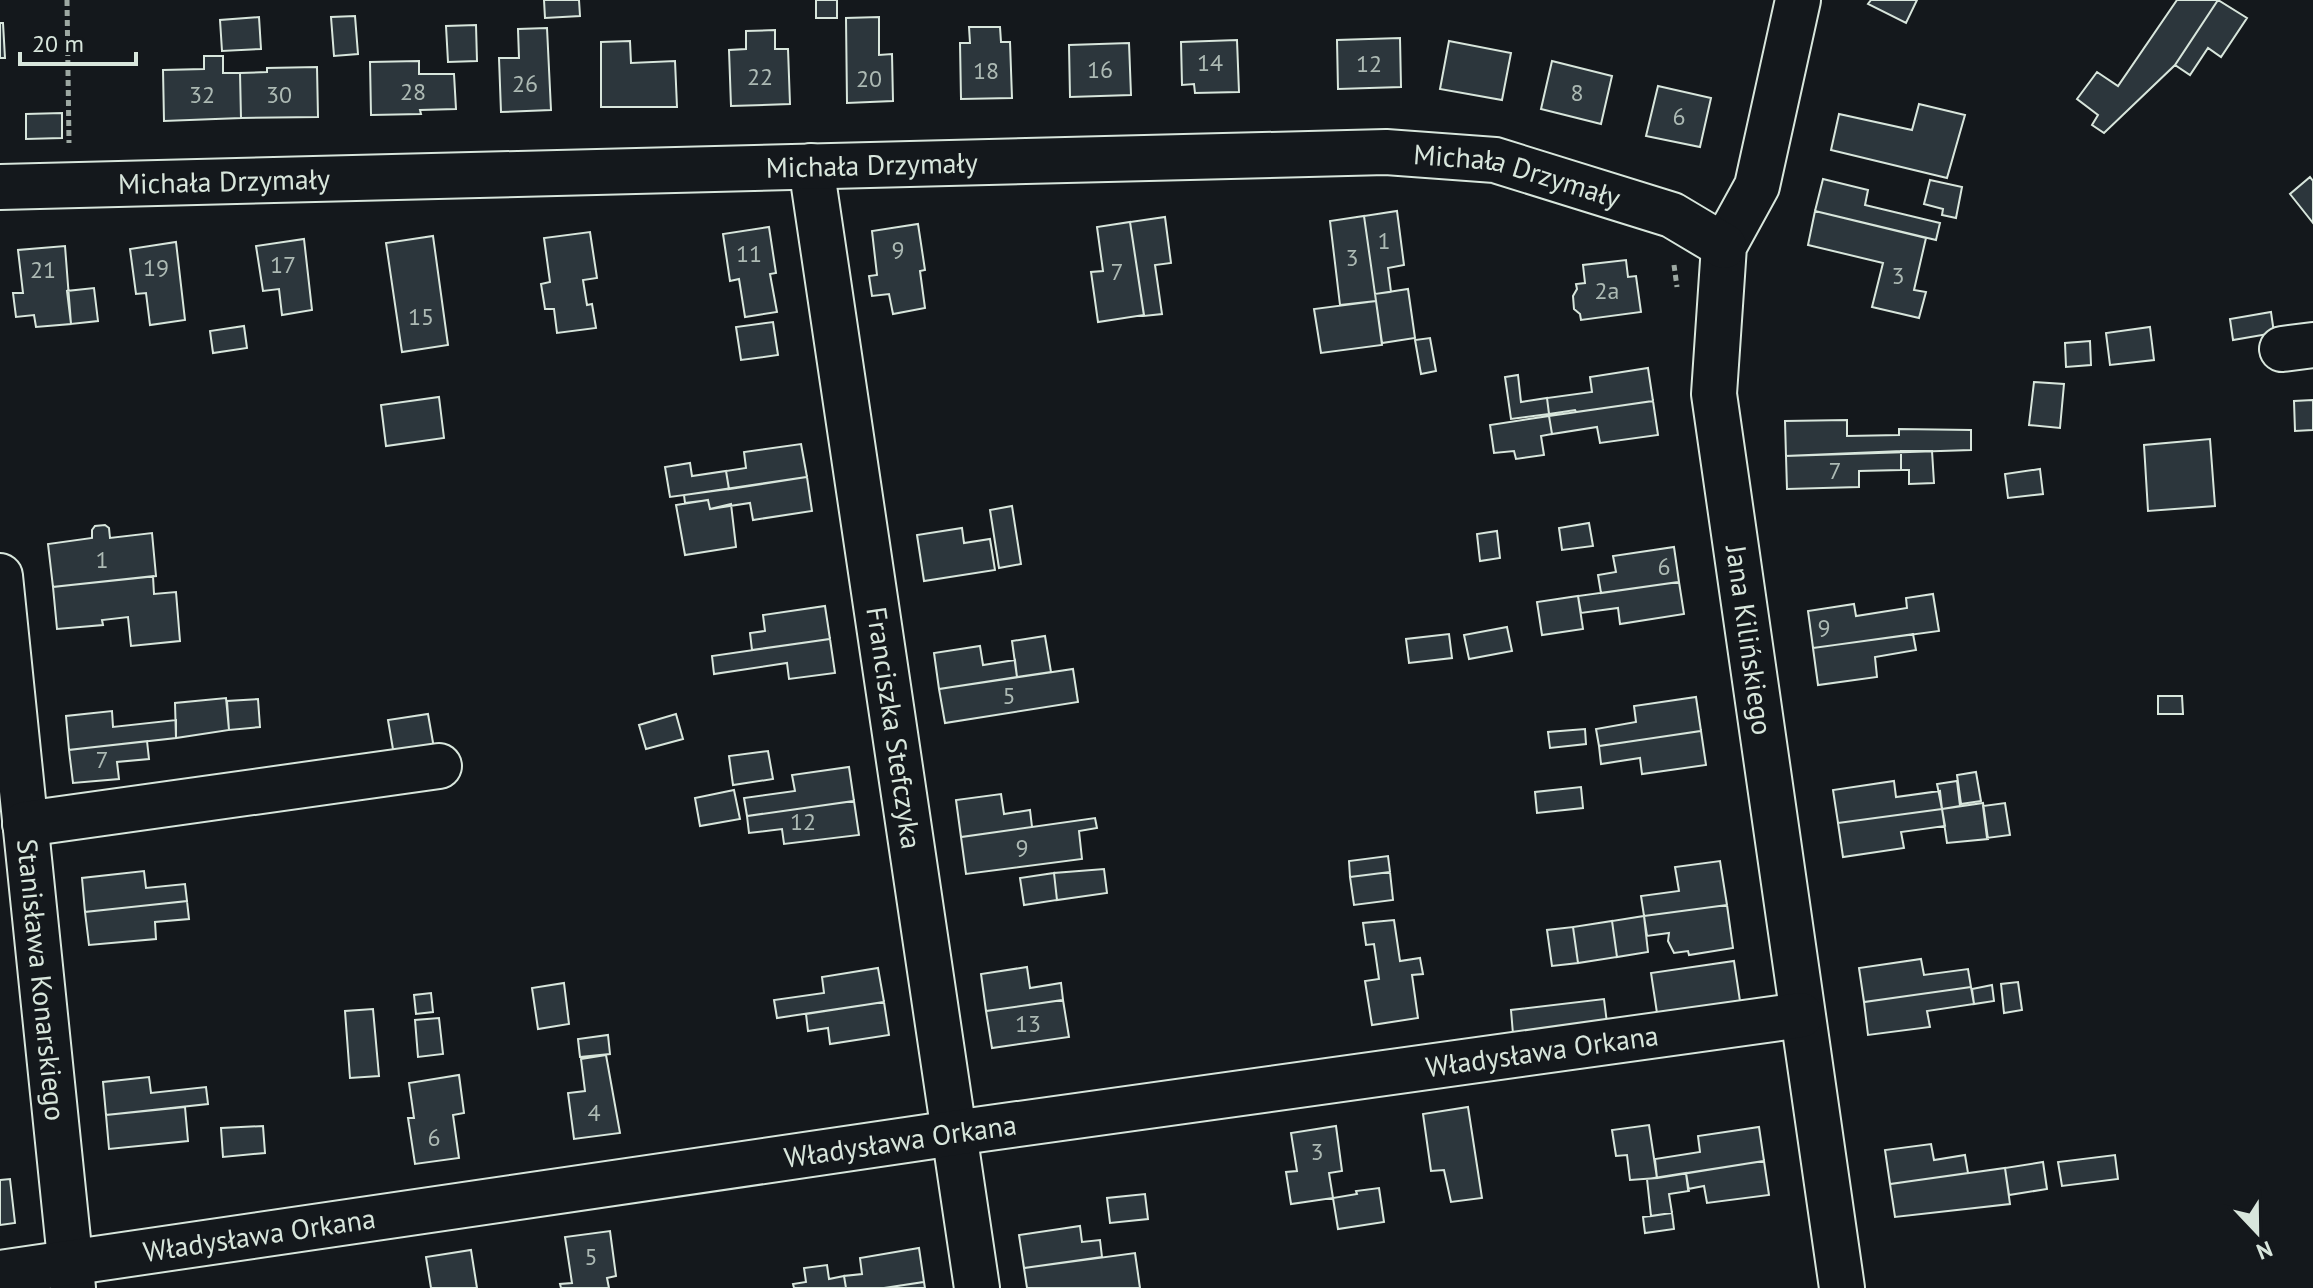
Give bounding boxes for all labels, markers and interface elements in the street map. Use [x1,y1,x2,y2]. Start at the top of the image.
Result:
scale bar [20,16,136,66]
text: 20 m [32,28,84,59]
house number: 14 [1197,47,1223,78]
house number: 12 [1356,48,1382,79]
house number: 16 [1087,54,1113,85]
house number: 18 [973,55,999,86]
house number: 22 [747,61,773,92]
house number: 20 [856,63,882,94]
house number: 26 [512,68,538,99]
house number: 28 [400,76,426,107]
house number: 8 [1570,77,1584,108]
house number: 32 [189,79,215,110]
house number: 30 [266,79,292,110]
house number: 6 [1672,101,1686,132]
street label: Michała Drzymały [1412,135,1625,216]
street label: Michała Drzymały [765,143,978,186]
street label: Michała Drzymały [117,160,330,202]
house number: 1 [1377,225,1391,256]
house number: 9 [891,234,905,265]
house number: 11 [736,238,762,269]
house number: 3 [1345,242,1359,273]
house number: 17 [270,249,296,280]
house number: 19 [143,252,169,283]
house number: 21 [30,254,56,285]
house number: 7 [1110,256,1124,287]
house number: 3 [1891,260,1905,291]
house number: 2a [1595,275,1619,306]
house number: 15 [408,301,434,332]
house number: 7 [1828,455,1842,486]
street label: Jana Kilińskiego [1718,542,1782,737]
house number: 1 [95,544,109,575]
house number: 6 [1657,551,1671,582]
street label: Franciszka Stefczyka [858,604,931,851]
house number: 9 [1817,612,1831,643]
house number: 5 [1002,680,1016,711]
house number: 7 [95,744,109,775]
house number: 12 [790,806,816,837]
house number: 9 [1015,832,1029,863]
street label: Stanisława Konarskiego [9,837,75,1123]
house number: 13 [1015,1008,1041,1039]
street label: Władysława Orkana [1423,1016,1661,1085]
house number: 4 [587,1097,601,1128]
street label: Władysława Orkana [782,1105,1019,1176]
house number: 6 [427,1122,441,1153]
house number: 3 [1310,1136,1324,1167]
north arrow [2217,1192,2297,1272]
street label: Władysława Orkana [140,1199,378,1270]
text: N [2253,1235,2276,1266]
house number: 5 [584,1241,598,1272]

